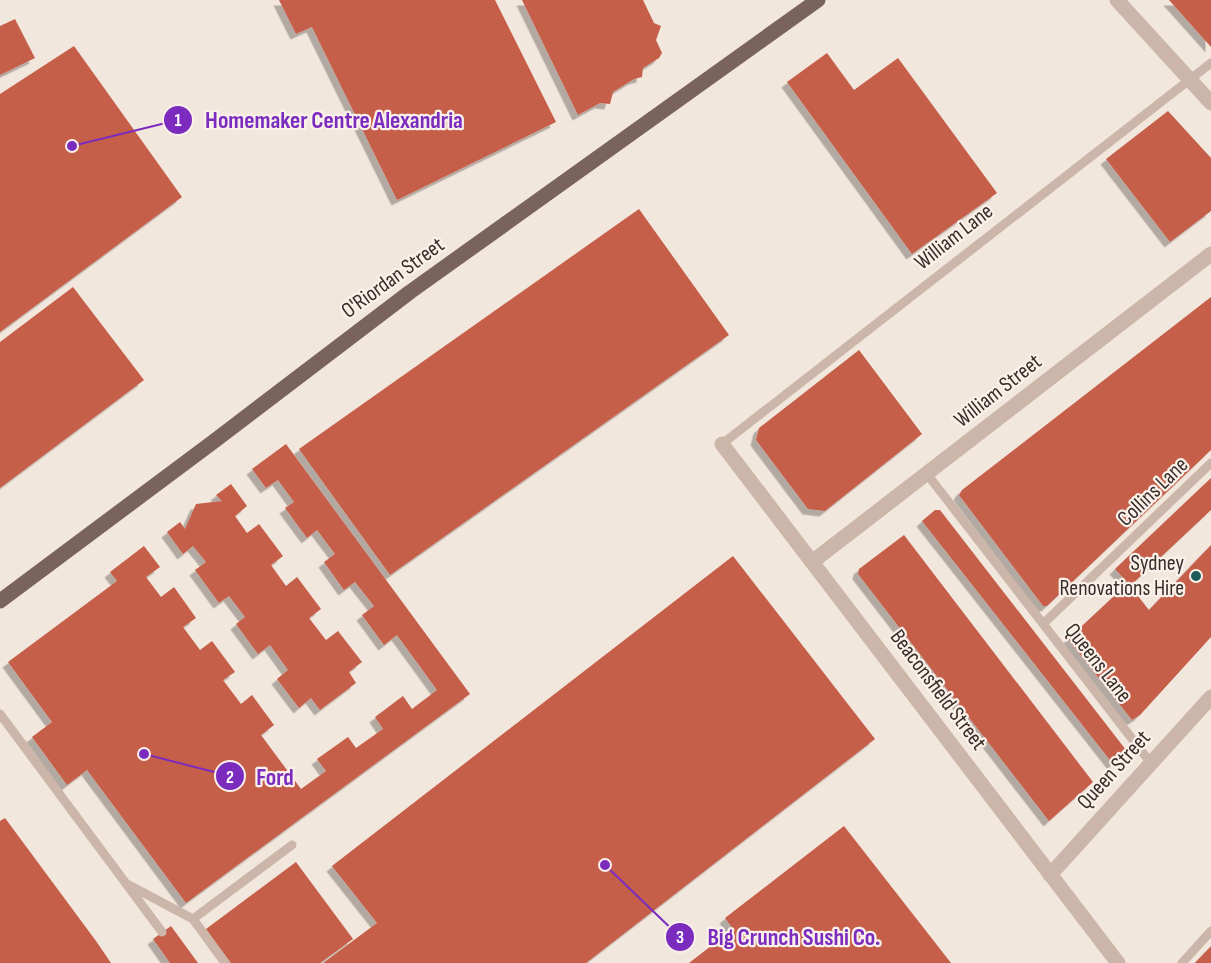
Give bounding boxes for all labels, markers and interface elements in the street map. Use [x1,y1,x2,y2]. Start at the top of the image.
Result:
callout: Homemaker Centre Alexandria [163,99,475,141]
text: Homemaker Centre Alexandria [205,106,463,135]
text: 1 [174,110,182,131]
street label: William Lane [909,198,999,276]
street label: O'Riordan Street [336,231,450,324]
street label: William Street [949,348,1047,434]
street label: Collins Lane [1112,452,1194,532]
place label: Sydney Renovations Hire [1059,550,1184,602]
marker: Sydney Renovations Hire [1189,569,1203,583]
street label: Queens Lane [1059,618,1137,708]
street label: Beaconsfield Street [884,624,992,756]
street label: Queen Street [1071,725,1157,815]
callout: Ford [215,755,306,797]
text: Ford [256,763,294,792]
text: 2 [226,767,234,788]
callout: Big Crunch Sushi Co. [665,916,893,958]
text: Big Crunch Sushi Co. [707,923,881,952]
text: 3 [676,927,684,948]

